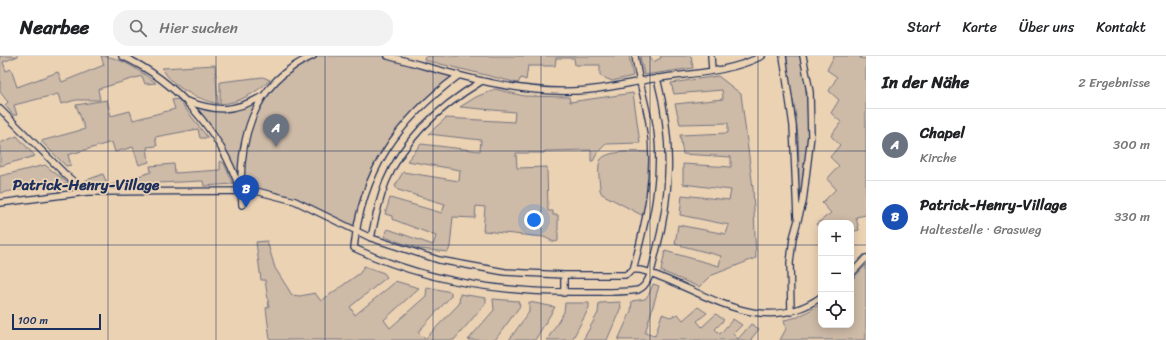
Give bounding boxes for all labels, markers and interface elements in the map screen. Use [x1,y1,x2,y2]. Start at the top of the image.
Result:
search box [113,10,393,46]
text: Nearbee [20,11,89,44]
text: Hier suchen [159,15,238,41]
text: Start [907,15,940,40]
text: Karte [962,15,997,40]
text: Über uns [1019,15,1074,40]
text: Kontakt [1096,15,1146,40]
icon: search [127,17,149,39]
text: In der Nähe [882,67,969,97]
text: 2 Ergebnisse [1078,71,1150,94]
pin: A [263,114,289,147]
text: Chapel [920,120,965,146]
text: A [891,133,899,156]
text: 300 m [1113,133,1150,156]
text: Kirche [920,146,957,169]
district label: Patrick-Henry-Village [13,172,160,198]
pin: B [233,175,259,208]
text: Patrick-Henry-Village [920,192,1067,218]
text: B [891,205,899,228]
text: 330 m [1114,205,1150,228]
your location [524,210,544,230]
text: Haltestelle · Grasweg [920,218,1042,241]
map controls [818,220,854,328]
button: + [818,220,854,256]
button: − [818,256,854,292]
button: locate [818,292,854,328]
text: 100 m [18,311,48,330]
scale bar [12,312,101,331]

